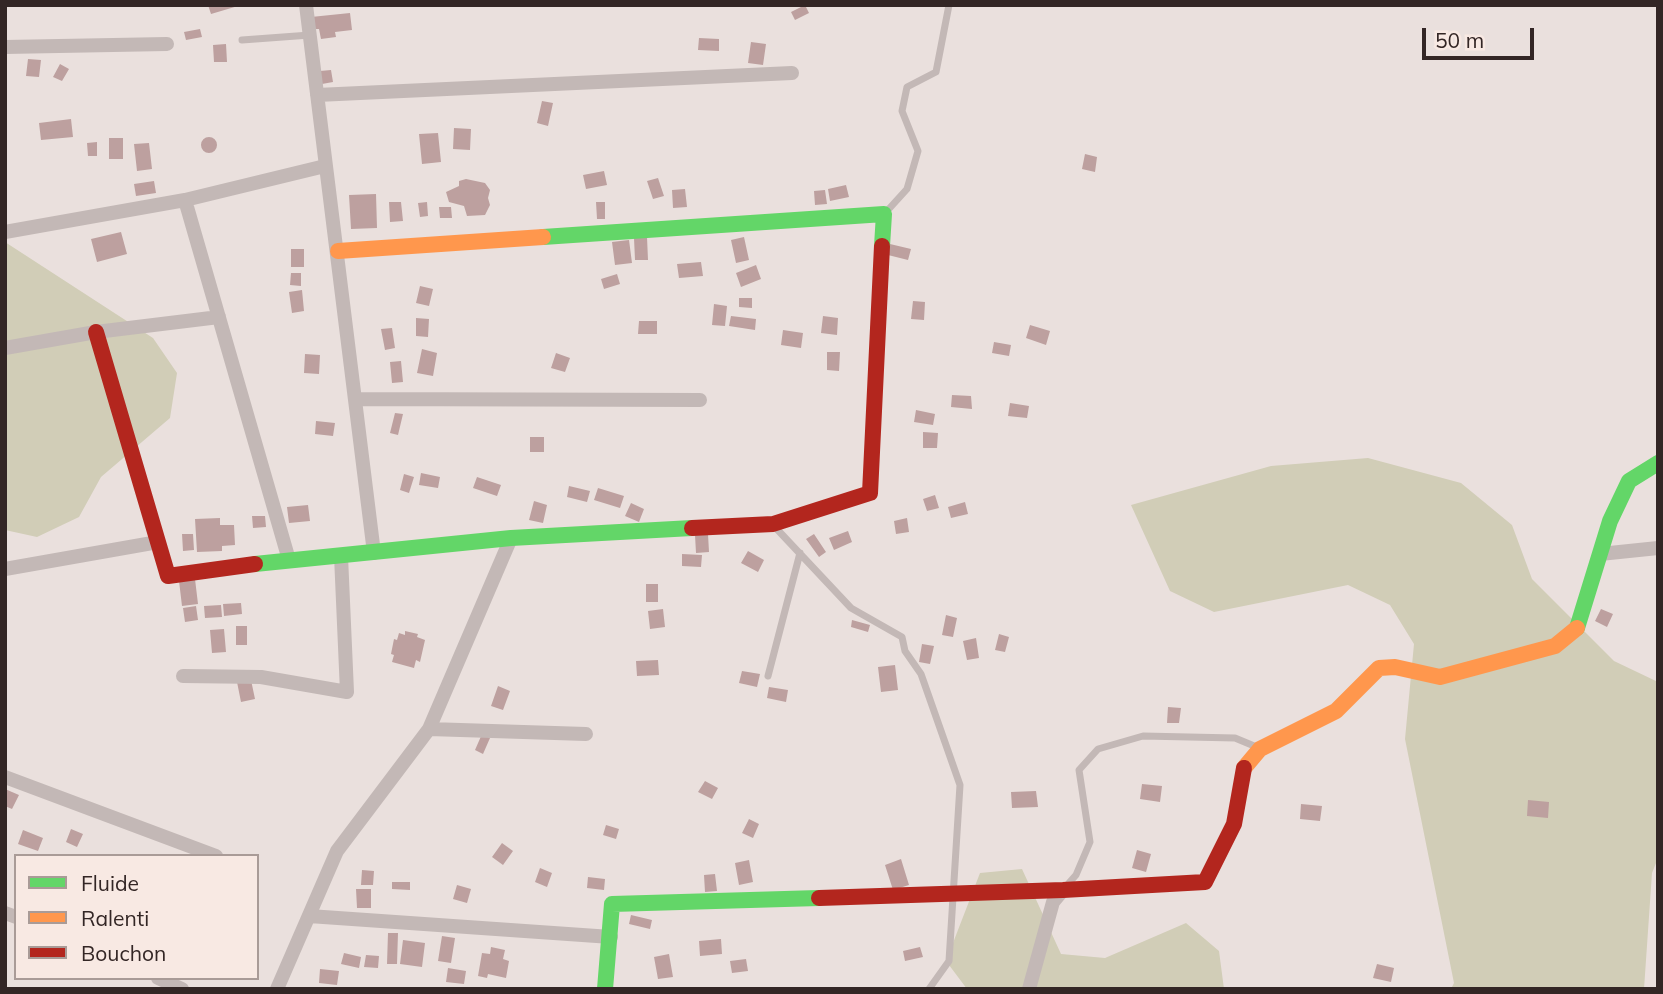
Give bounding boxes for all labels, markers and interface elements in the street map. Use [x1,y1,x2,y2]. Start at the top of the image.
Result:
scale bar [1425,14,1537,58]
text: 50 m [1435,27,1484,53]
legend [14,854,259,980]
text: Fluide [81,870,139,896]
text: Ralenti [81,905,149,931]
text: Bouchon [81,940,166,966]

